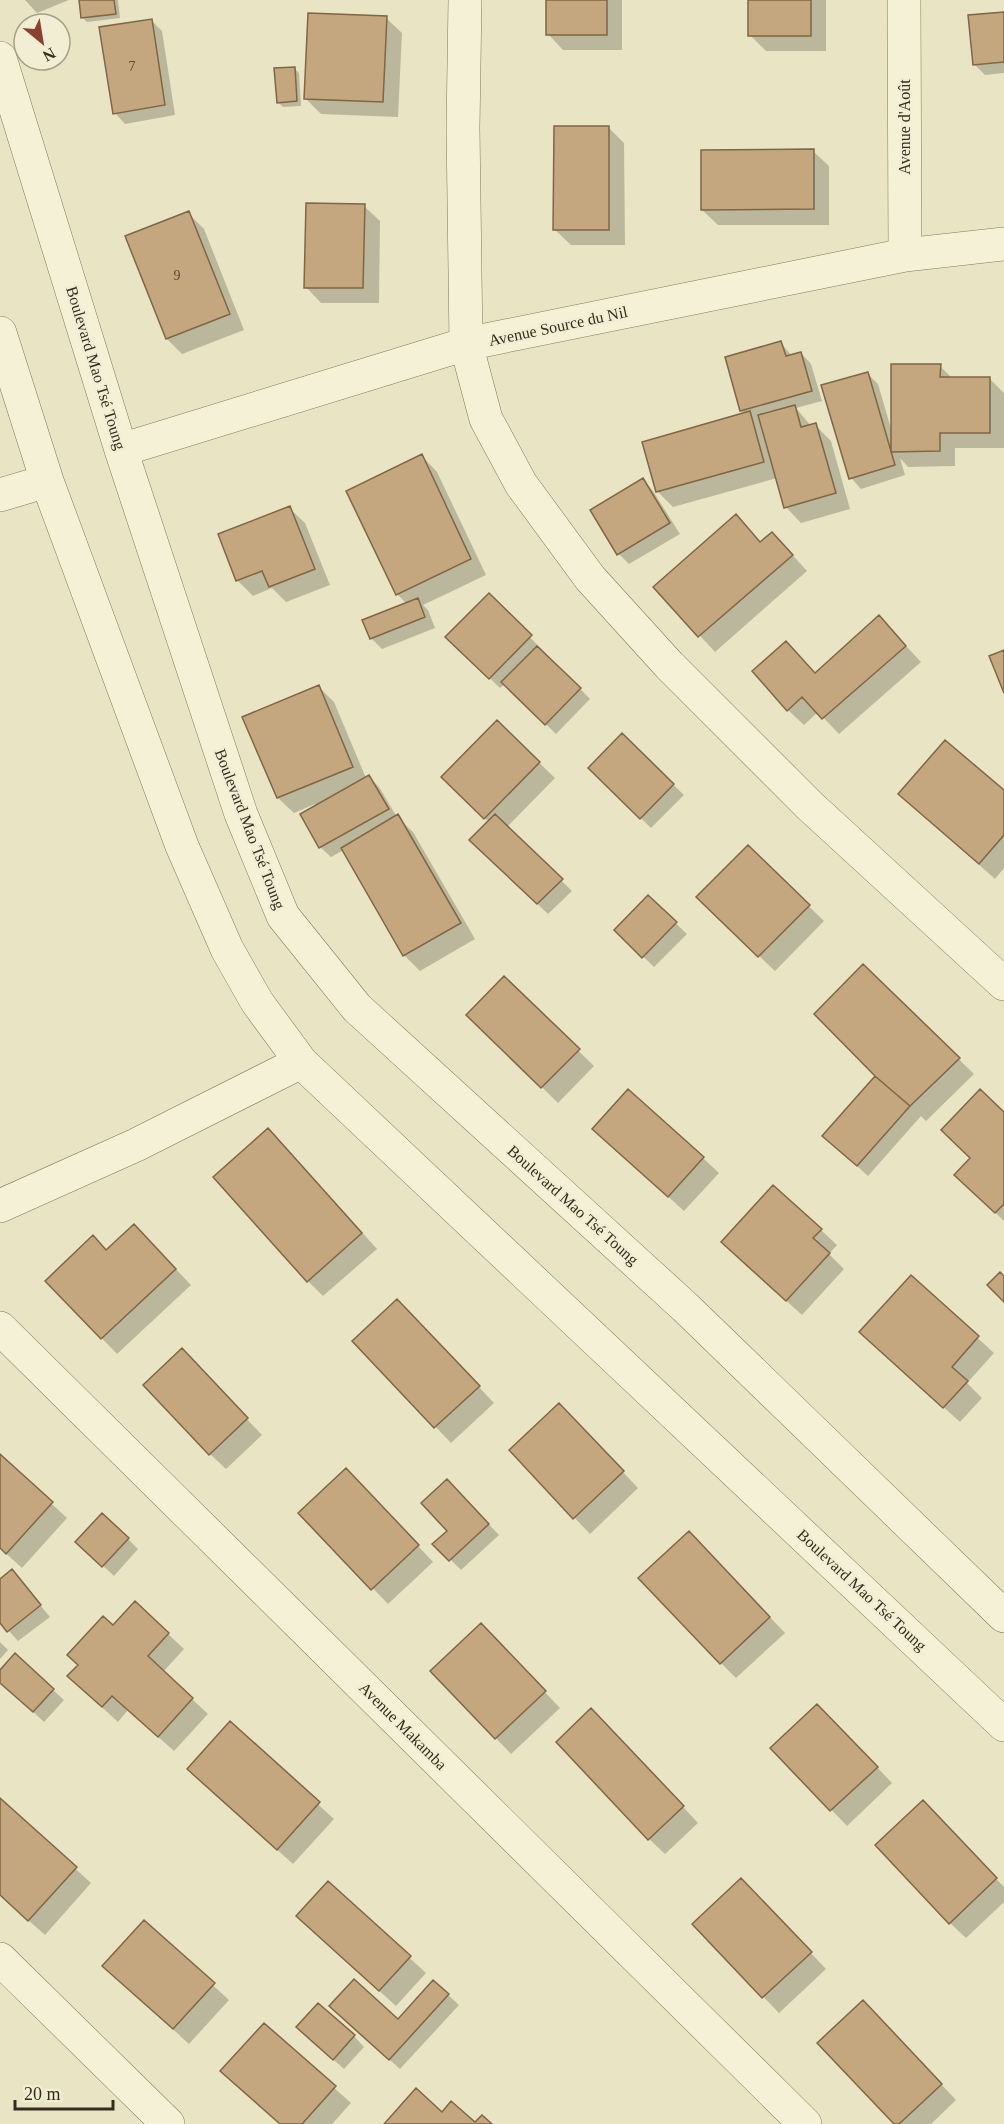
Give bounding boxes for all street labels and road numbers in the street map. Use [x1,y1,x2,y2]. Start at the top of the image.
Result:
street label: Avenue d'Août [896,79,913,175]
street label: Boulevard Mao Tsé Toung [62,284,129,452]
street label: Avenue Source du Nil [487,303,629,349]
street label: Boulevard Mao Tsé Toung [211,747,288,912]
street label: Boulevard Mao Tsé Toung [503,1142,642,1269]
street label: Boulevard Mao Tsé Toung [793,1526,930,1655]
street label: Avenue Makamba [356,1679,450,1773]

